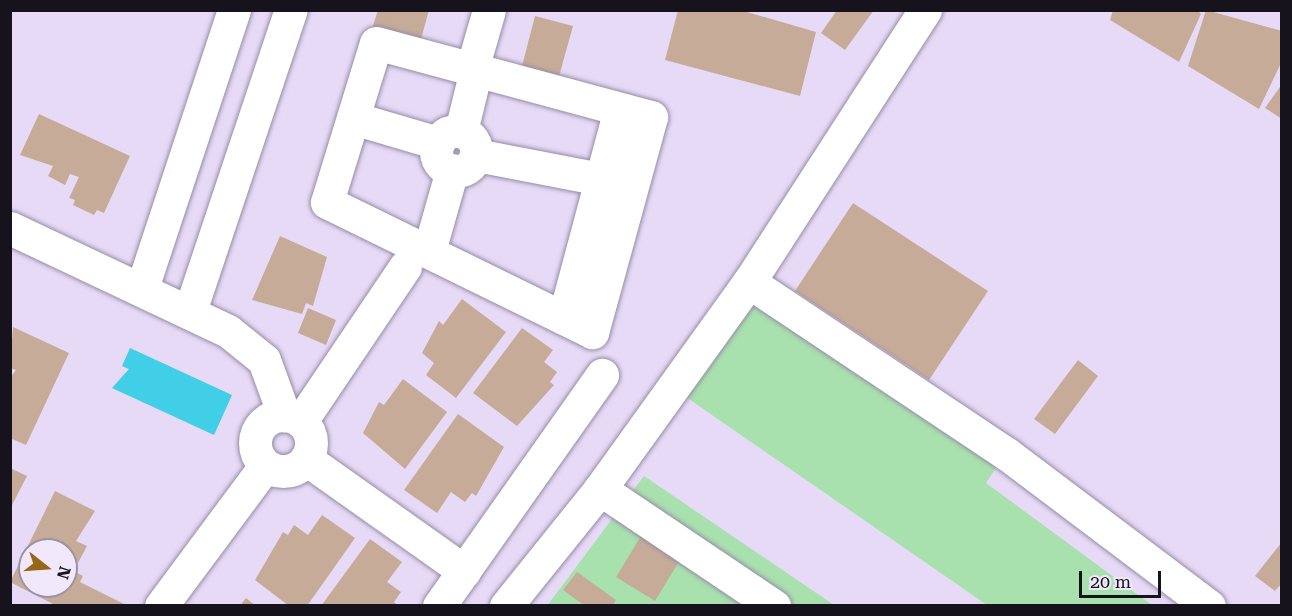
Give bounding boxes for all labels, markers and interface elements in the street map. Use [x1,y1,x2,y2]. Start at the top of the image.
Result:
north arrow [18,538,78,598]
scale bar [1082,559,1164,597]
text: N [53,564,75,581]
text: 20 m [1090,571,1131,592]

